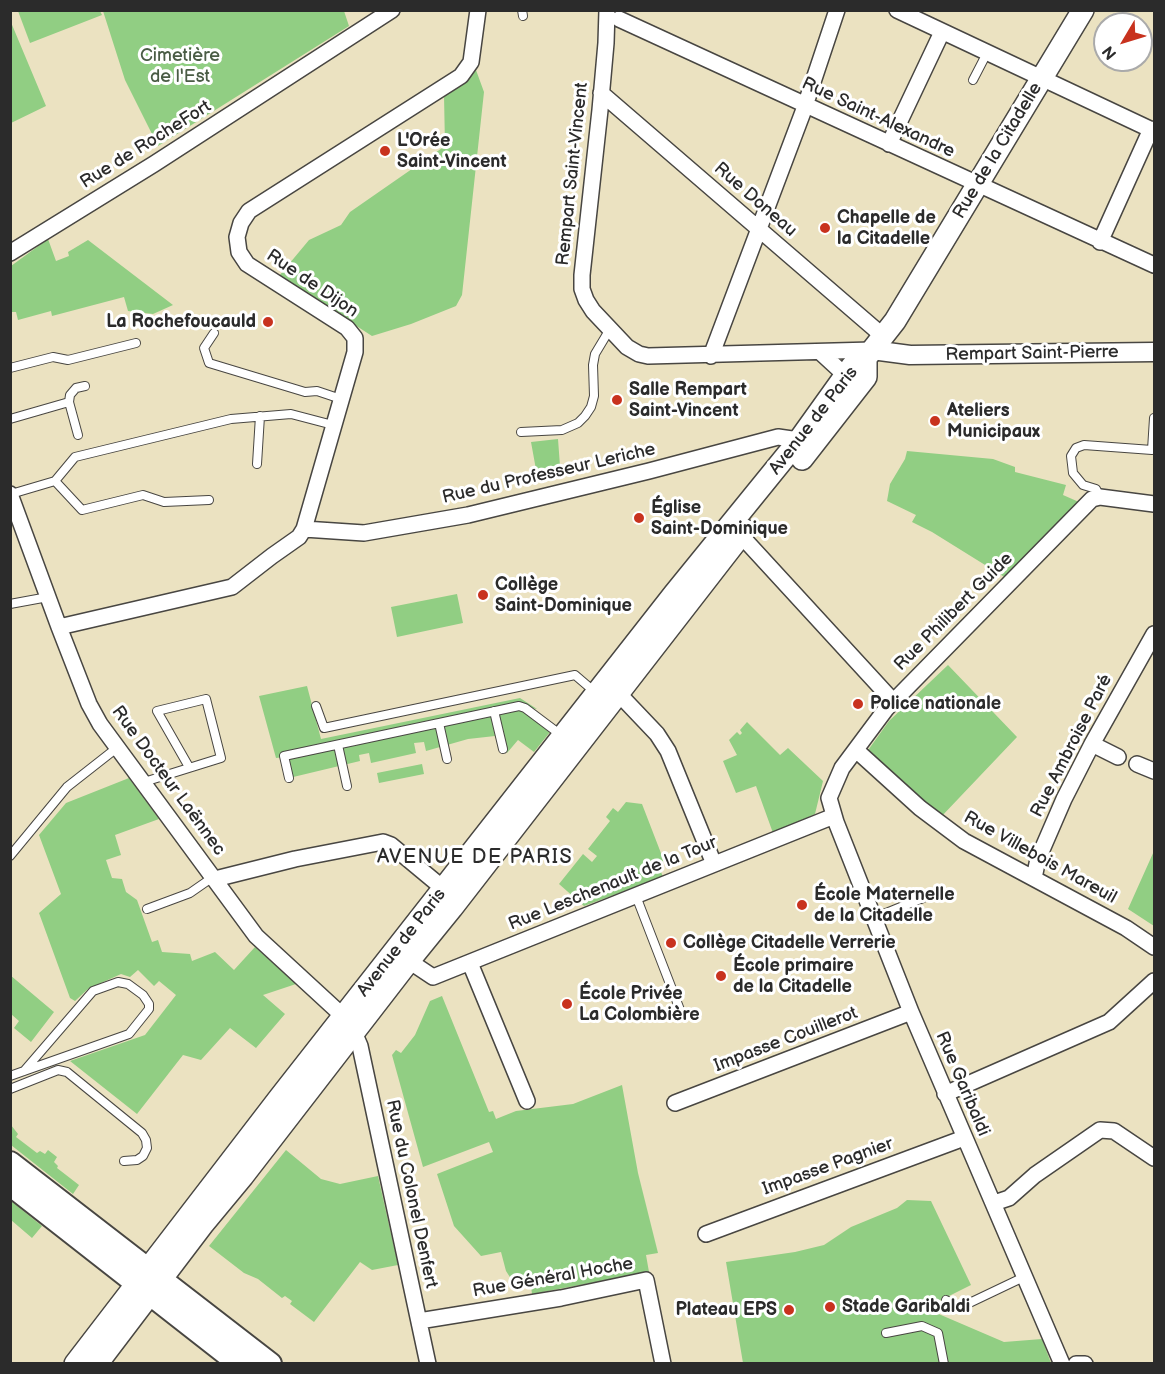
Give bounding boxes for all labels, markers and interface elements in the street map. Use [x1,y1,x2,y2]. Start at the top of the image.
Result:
north arrow [1093,12,1153,72]
text: N [1099,42,1121,63]
park label: Cimetière de l'Est [140,45,220,88]
street label: Rue Saint-Alexandre [798,73,958,163]
street label: Rue de la Citadelle [949,79,1047,223]
street label: Rempart Saint-Vincent [553,81,593,267]
street label: Rue de RocheFort [77,96,215,194]
place label: L'Orée Saint-Vincent [397,130,506,172]
marker: L'Orée Saint-Vincent [378,144,392,158]
street label: Rue Doneau [709,158,801,242]
place label: Chapelle de la Citadelle [837,207,936,250]
marker: Chapelle de la Citadelle [818,221,832,235]
street label: Rue de Dijon [262,245,362,323]
place label: La Rochefoucauld [106,311,256,333]
marker: La Rochefoucauld [261,315,275,329]
street label: Rempart Saint-Pierre [945,342,1119,366]
street label: Avenue de Paris [765,363,863,479]
place label: Salle Rempart Saint-Vincent [629,379,747,422]
marker: Salle Rempart Saint-Vincent [610,393,624,407]
place label: Ateliers Municipaux [947,400,1040,442]
marker: Ateliers Municipaux [928,414,942,428]
street label: Rue du Professeur Leriche [440,439,658,509]
place label: Église Saint-Dominique [651,497,788,540]
marker: Église Saint-Dominique [632,511,646,525]
street label: Rue Philibert Guide [890,548,1018,676]
place label: Collège Saint-Dominique [495,574,632,616]
marker: Collège Saint-Dominique [476,588,490,602]
street label: Rue Ambroise Paré [1027,671,1117,821]
place label: Police nationale [870,693,1001,715]
marker: Police nationale [851,697,865,711]
street label: Rue Docteur Laënnec [107,702,229,860]
street label: Rue Villebois Mareuil [960,807,1120,909]
street label: Rue Leschenault de la Tour [506,832,720,936]
district label: AVENUE DE PARIS [377,846,573,870]
place label: École Maternelle de la Citadelle [814,884,954,926]
street label: Avenue de Paris [353,885,451,1001]
marker: École Maternelle de la Citadelle [795,898,809,912]
place label: Collège Citadelle Verrerie [683,932,896,954]
marker: Collège Citadelle Verrerie [664,936,678,950]
place label: École primaire de la Citadelle [733,955,854,998]
marker: École primaire de la Citadelle [714,969,728,983]
place label: École Privée La Colombière [579,983,700,1026]
marker: École Privée La Colombière [560,997,574,1011]
street label: Impasse Couillerot [711,1003,861,1077]
street label: Rue Garibaldi [930,1028,994,1140]
street label: Rue du Colonel Denfert [380,1098,442,1290]
street label: Impasse Pagnier [760,1133,896,1201]
street label: Rue Général Hoche [471,1253,635,1303]
place label: Stade Garibaldi [842,1296,970,1318]
place label: Plateau EPS [676,1299,777,1321]
marker: Stade Garibaldi [823,1300,837,1314]
marker: Plateau EPS [782,1303,796,1317]

